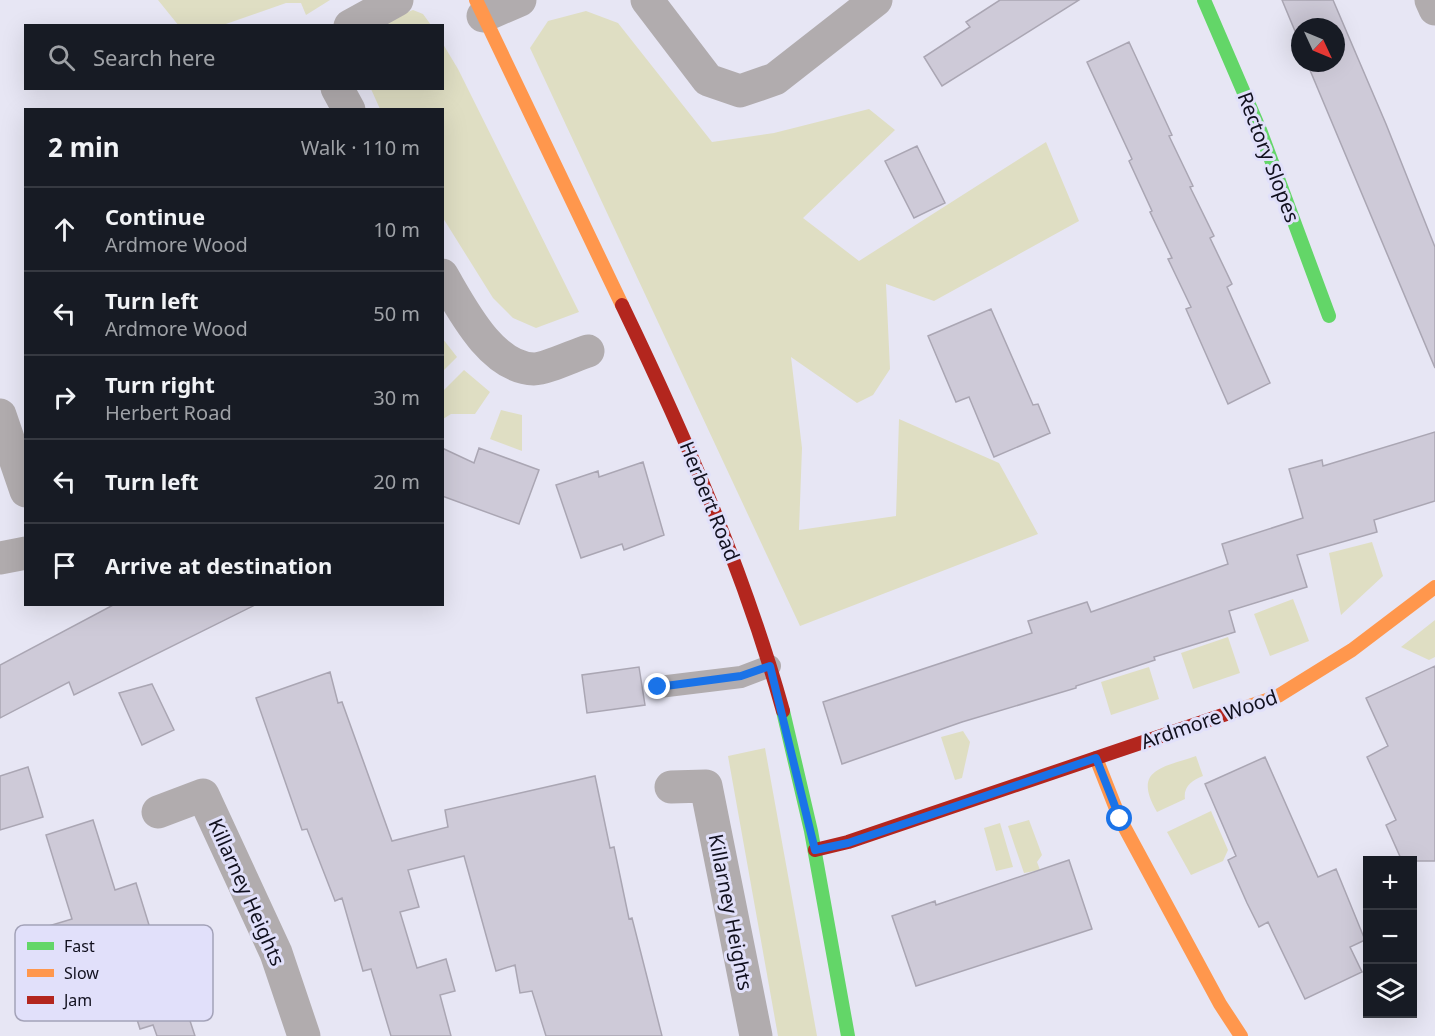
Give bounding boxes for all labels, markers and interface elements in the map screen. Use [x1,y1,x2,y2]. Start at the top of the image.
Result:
north arrow [1291,18,1345,72]
search box [24,24,444,90]
icon: search [45,41,78,74]
text: Search here [93,42,215,72]
street label: Rectory Slopes [1232,88,1306,226]
text: 2 min [48,129,120,165]
text: Walk · 110 m [301,134,420,161]
text: Continue [105,201,205,231]
icon: ahead [48,213,81,246]
text: 10 m [373,216,420,243]
text: Ardmore Wood [105,231,248,258]
text: Turn left [105,285,199,315]
icon: left [48,297,81,330]
text: 50 m [373,300,420,327]
text: Ardmore Wood [105,315,248,342]
text: Turn right [105,369,215,399]
icon: right [48,381,81,414]
text: 30 m [373,384,420,411]
text: Herbert Road [105,399,232,426]
street label: Herbert Road [674,437,746,565]
icon: left [48,465,81,498]
text: Turn left [105,466,199,496]
text: 20 m [373,468,420,495]
icon: arrive [48,549,81,582]
text: Arrive at destination [105,550,332,580]
route end [644,673,670,699]
street label: Ardmore Wood [1137,683,1281,755]
route start [1106,805,1132,831]
street label: Killarney Heights [202,814,292,970]
street label: Killarney Heights [703,832,759,992]
map controls [1363,856,1417,1018]
button: + [1363,856,1417,910]
button: − [1363,910,1417,964]
legend [15,925,213,1021]
text: Fast [64,935,95,957]
text: Slow [64,962,99,984]
button: layers [1363,964,1417,1018]
text: Jam [62,989,92,1011]

